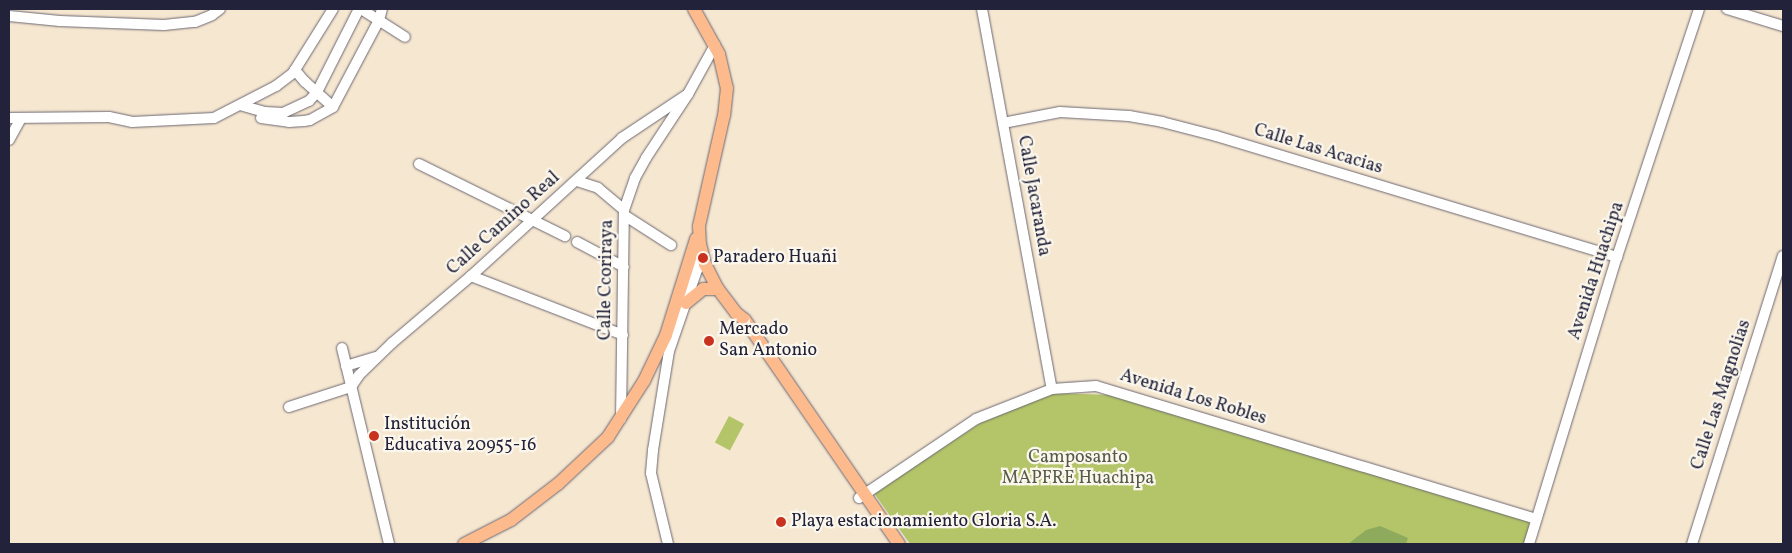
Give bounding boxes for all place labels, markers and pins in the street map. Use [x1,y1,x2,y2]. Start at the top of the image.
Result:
place label: Paradero Huañi [713,247,837,269]
marker: Paradero Huañi [697,252,709,264]
place label: Mercado San Antonio [719,320,817,362]
marker: Mercado San Antonio [703,335,715,347]
place label: Institución Educativa 20955-16 [384,415,536,458]
marker: Institución Educativa 20955-16 [368,430,380,442]
place label: Playa estacionamiento Gloria S.A. [791,511,1057,533]
marker: Playa estacionamiento Gloria S.A. [775,516,787,528]

